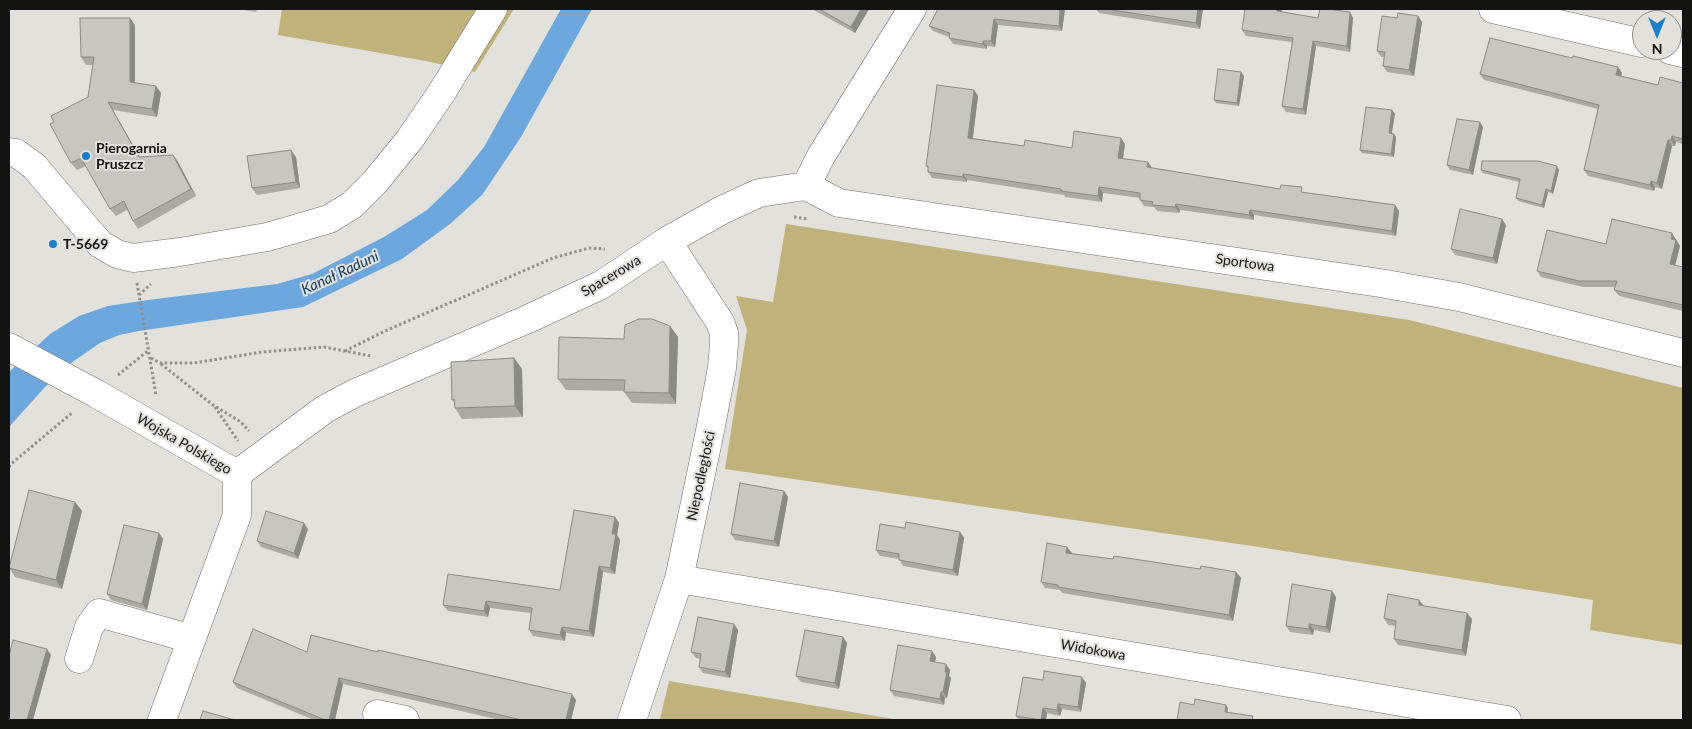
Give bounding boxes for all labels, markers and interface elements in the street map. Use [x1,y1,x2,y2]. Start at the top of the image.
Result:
north arrow [1632,10,1682,60]
text: N [1652,41,1662,58]
place label: Pierogarnia Pruszcz [96,140,167,172]
marker: Pierogarnia Pruszcz [80,150,92,162]
place label: T-5669 [63,236,108,252]
marker: T-5669 [47,238,59,250]
water label: Kanał Raduni [298,247,382,299]
street label: Sportowa [1215,251,1275,275]
street label: Spacerowa [578,252,644,300]
street label: Wojska Polskiego [133,410,235,478]
street label: Niepodległości [683,430,719,522]
street label: Widokowa [1059,636,1127,664]

